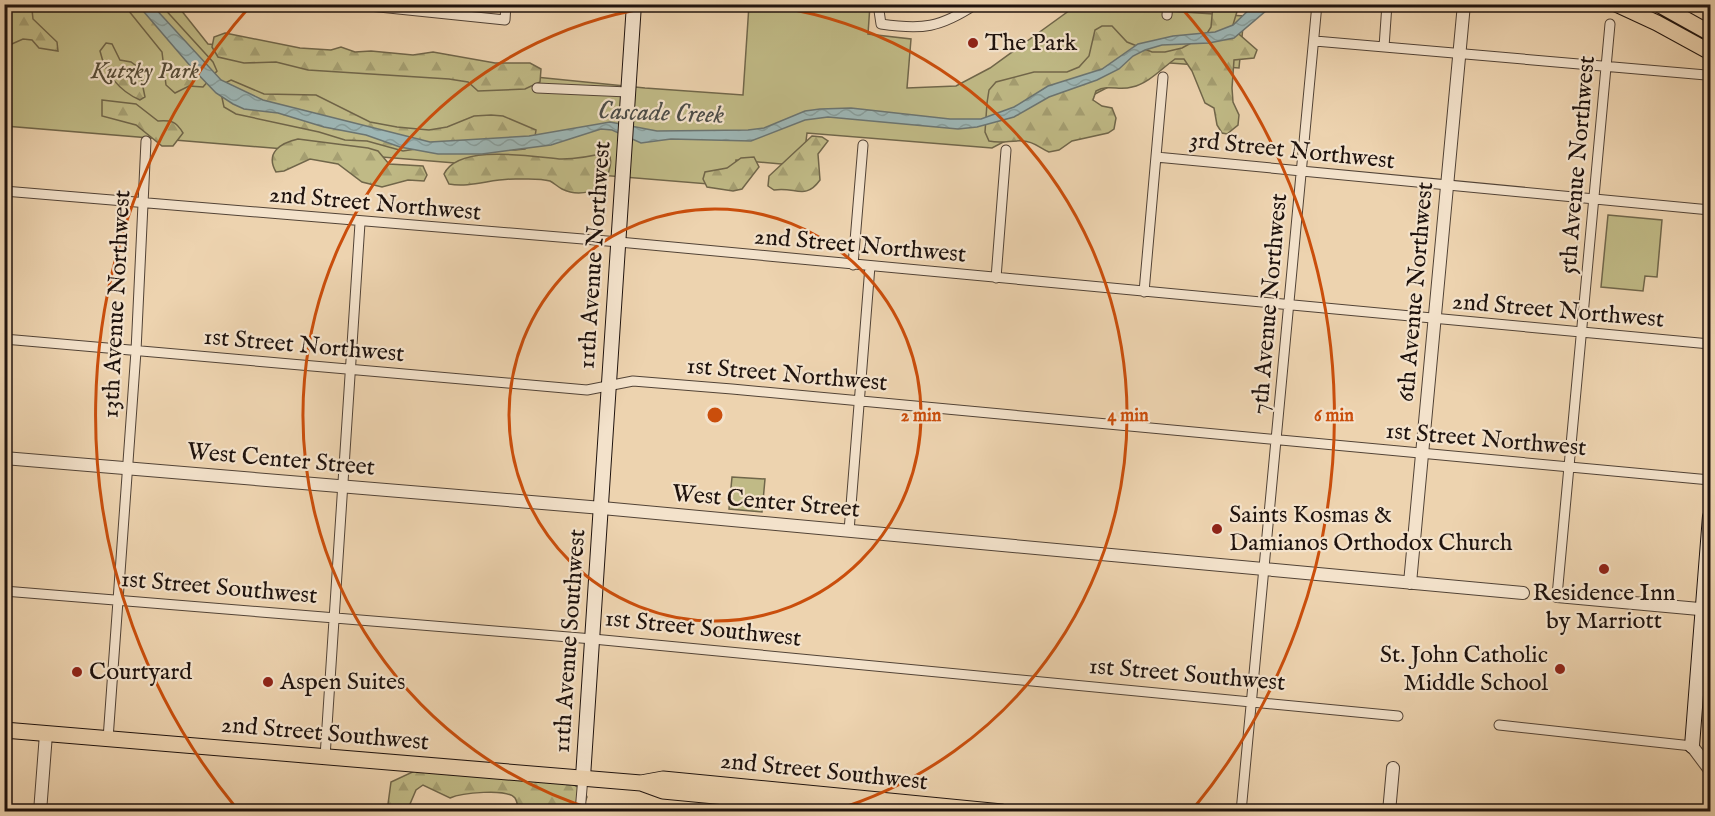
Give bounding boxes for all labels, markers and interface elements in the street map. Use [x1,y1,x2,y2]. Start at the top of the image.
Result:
place label: The Park [985,28,1077,59]
marker: The Park [966,36,980,50]
street label: 5th Avenue Northwest [1553,54,1603,276]
park label: Kutzky Park [90,56,200,87]
water label: Cascade Creek [597,94,725,132]
street label: 3rd Street Northwest [1188,125,1396,177]
street label: 11th Avenue Northwest [572,140,618,370]
street label: 2nd Street Northwest [268,179,482,229]
street label: 6th Avenue Northwest [1391,181,1441,403]
street label: 13th Avenue Northwest [96,189,138,419]
street label: 7th Avenue Northwest [1245,192,1295,416]
street label: 2nd Street Northwest [753,221,967,271]
street label: 2nd Street Northwest [1451,286,1665,336]
street label: 1st Street Northwest [202,322,406,370]
street label: 1st Street Northwest [685,351,889,399]
centre of rings [705,405,725,425]
text: 2 min [901,405,942,428]
text: 4 min [1107,405,1149,428]
text: 6 min [1314,405,1354,428]
street label: 1st Street Northwest [1384,416,1588,464]
street label: West Center Street [186,436,376,484]
street label: West Center Street [671,478,861,526]
place label: Saints Kosmas & Damianos Orthodox Church [1229,500,1513,559]
marker: Saints Kosmas & Damianos Orthodox Church [1210,522,1224,536]
street label: 11th Avenue Southwest [547,528,593,754]
marker: Residence Inn by Marriott [1597,562,1611,576]
street label: 1st Street Southwest [119,564,319,612]
place label: Residence Inn by Marriott [1533,578,1676,637]
street label: 1st Street Southwest [603,603,803,655]
place label: St. John Catholic Middle School [1380,640,1548,699]
street label: 1st Street Southwest [1087,651,1287,699]
place label: Courtyard [89,657,192,688]
marker: St. John Catholic Middle School [1553,662,1567,676]
marker: Courtyard [70,665,84,679]
place label: Aspen Suites [279,667,406,698]
marker: Aspen Suites [261,675,275,689]
street label: 2nd Street Southwest [220,709,430,759]
street label: 2nd Street Southwest [719,746,929,798]

